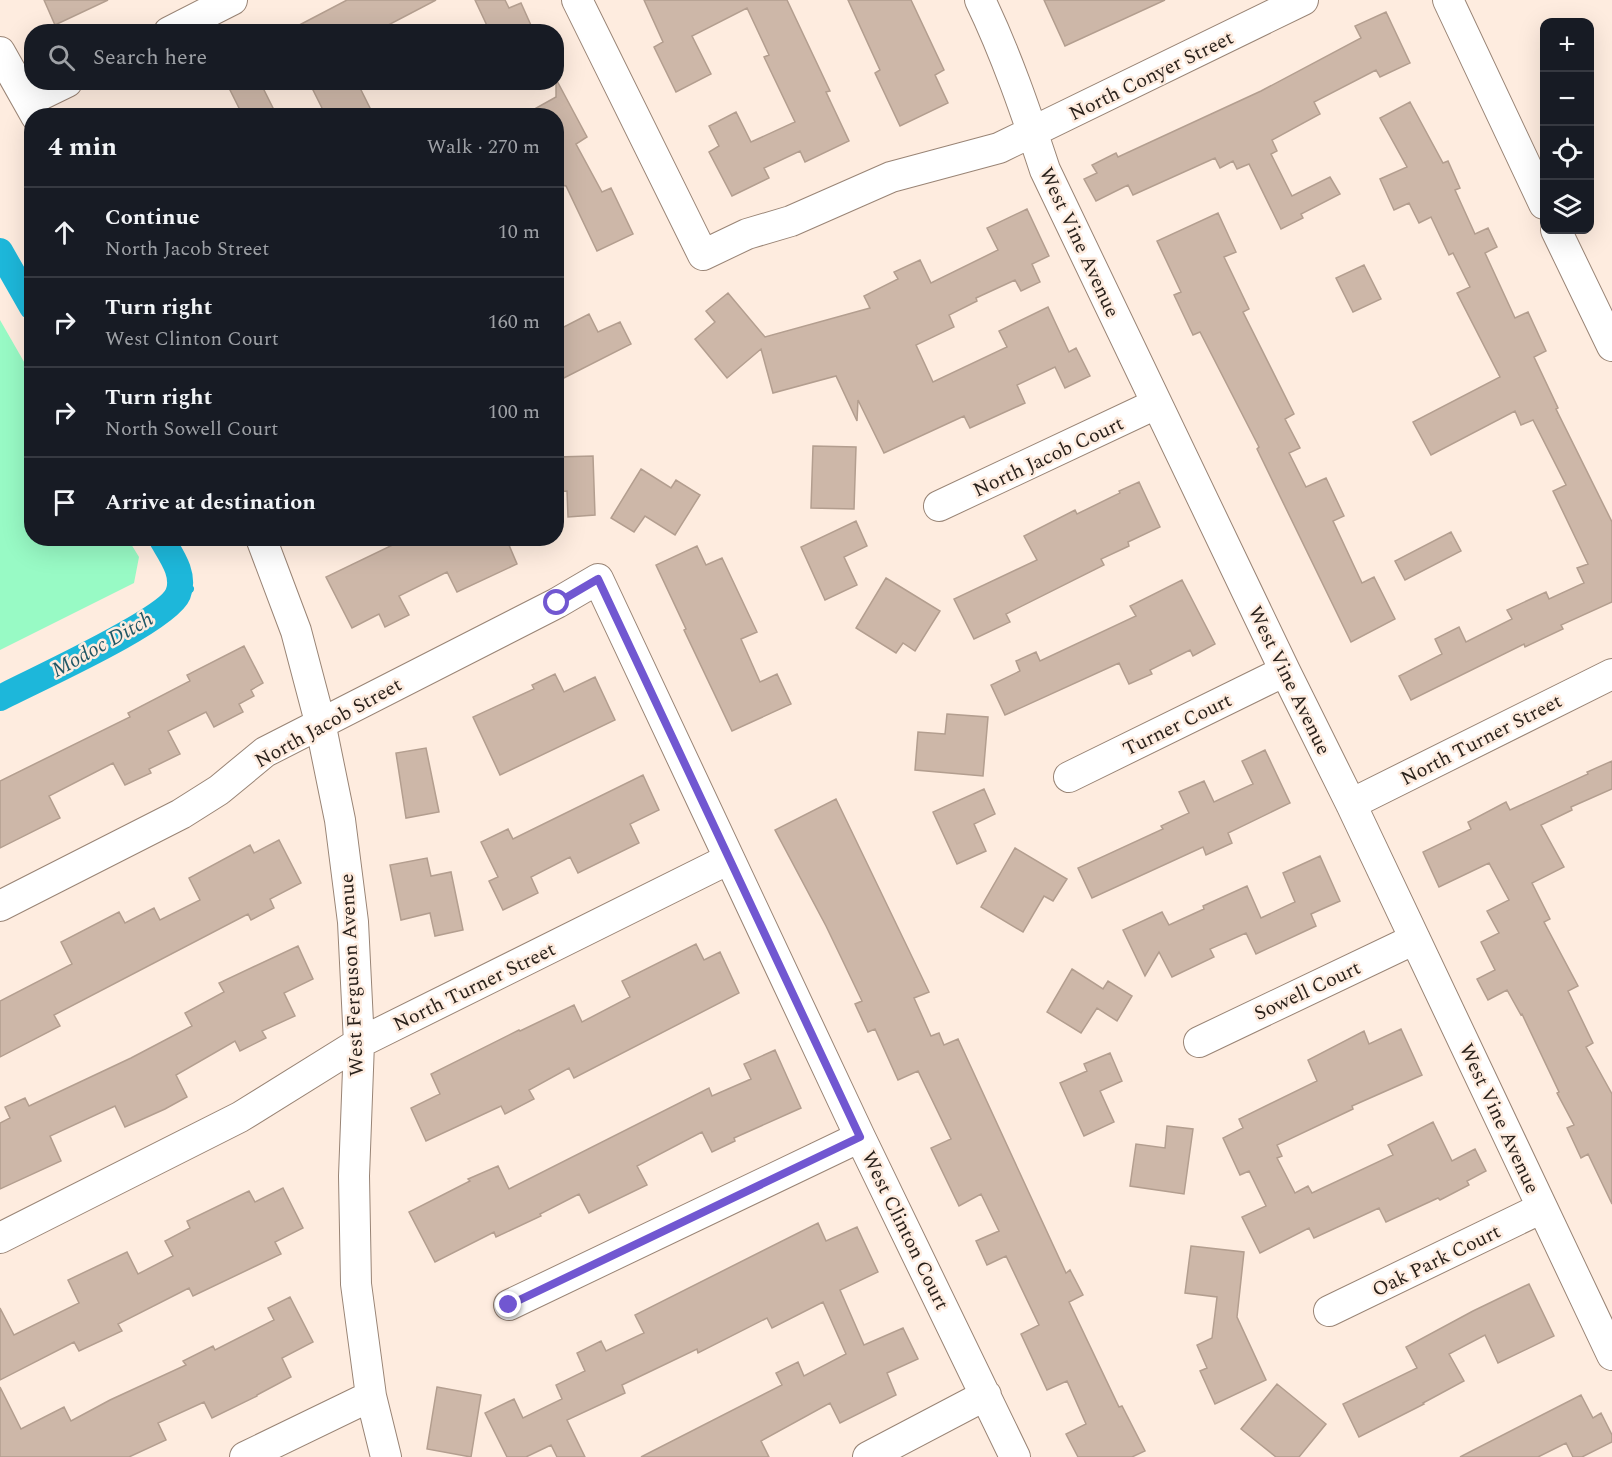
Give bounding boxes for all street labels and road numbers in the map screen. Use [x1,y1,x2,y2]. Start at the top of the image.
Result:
street label: North Conyer Street [1064,23,1239,129]
street label: West Vine Avenue [1031,162,1127,323]
street label: North Jacob Court [968,409,1129,505]
street label: West Vine Avenue [1240,601,1338,760]
street label: North Jacob Street [249,670,408,776]
street label: Turner Court [1118,685,1237,764]
street label: North Turner Street [1396,686,1567,794]
street label: West Ferguson Avenue [332,873,372,1077]
street label: North Turner Street [388,934,561,1039]
street label: Sowell Court [1249,953,1366,1029]
street label: West Vine Avenue [1451,1038,1547,1199]
street label: West Clinton Court [854,1146,957,1315]
street label: Oak Park Court [1367,1217,1506,1305]

